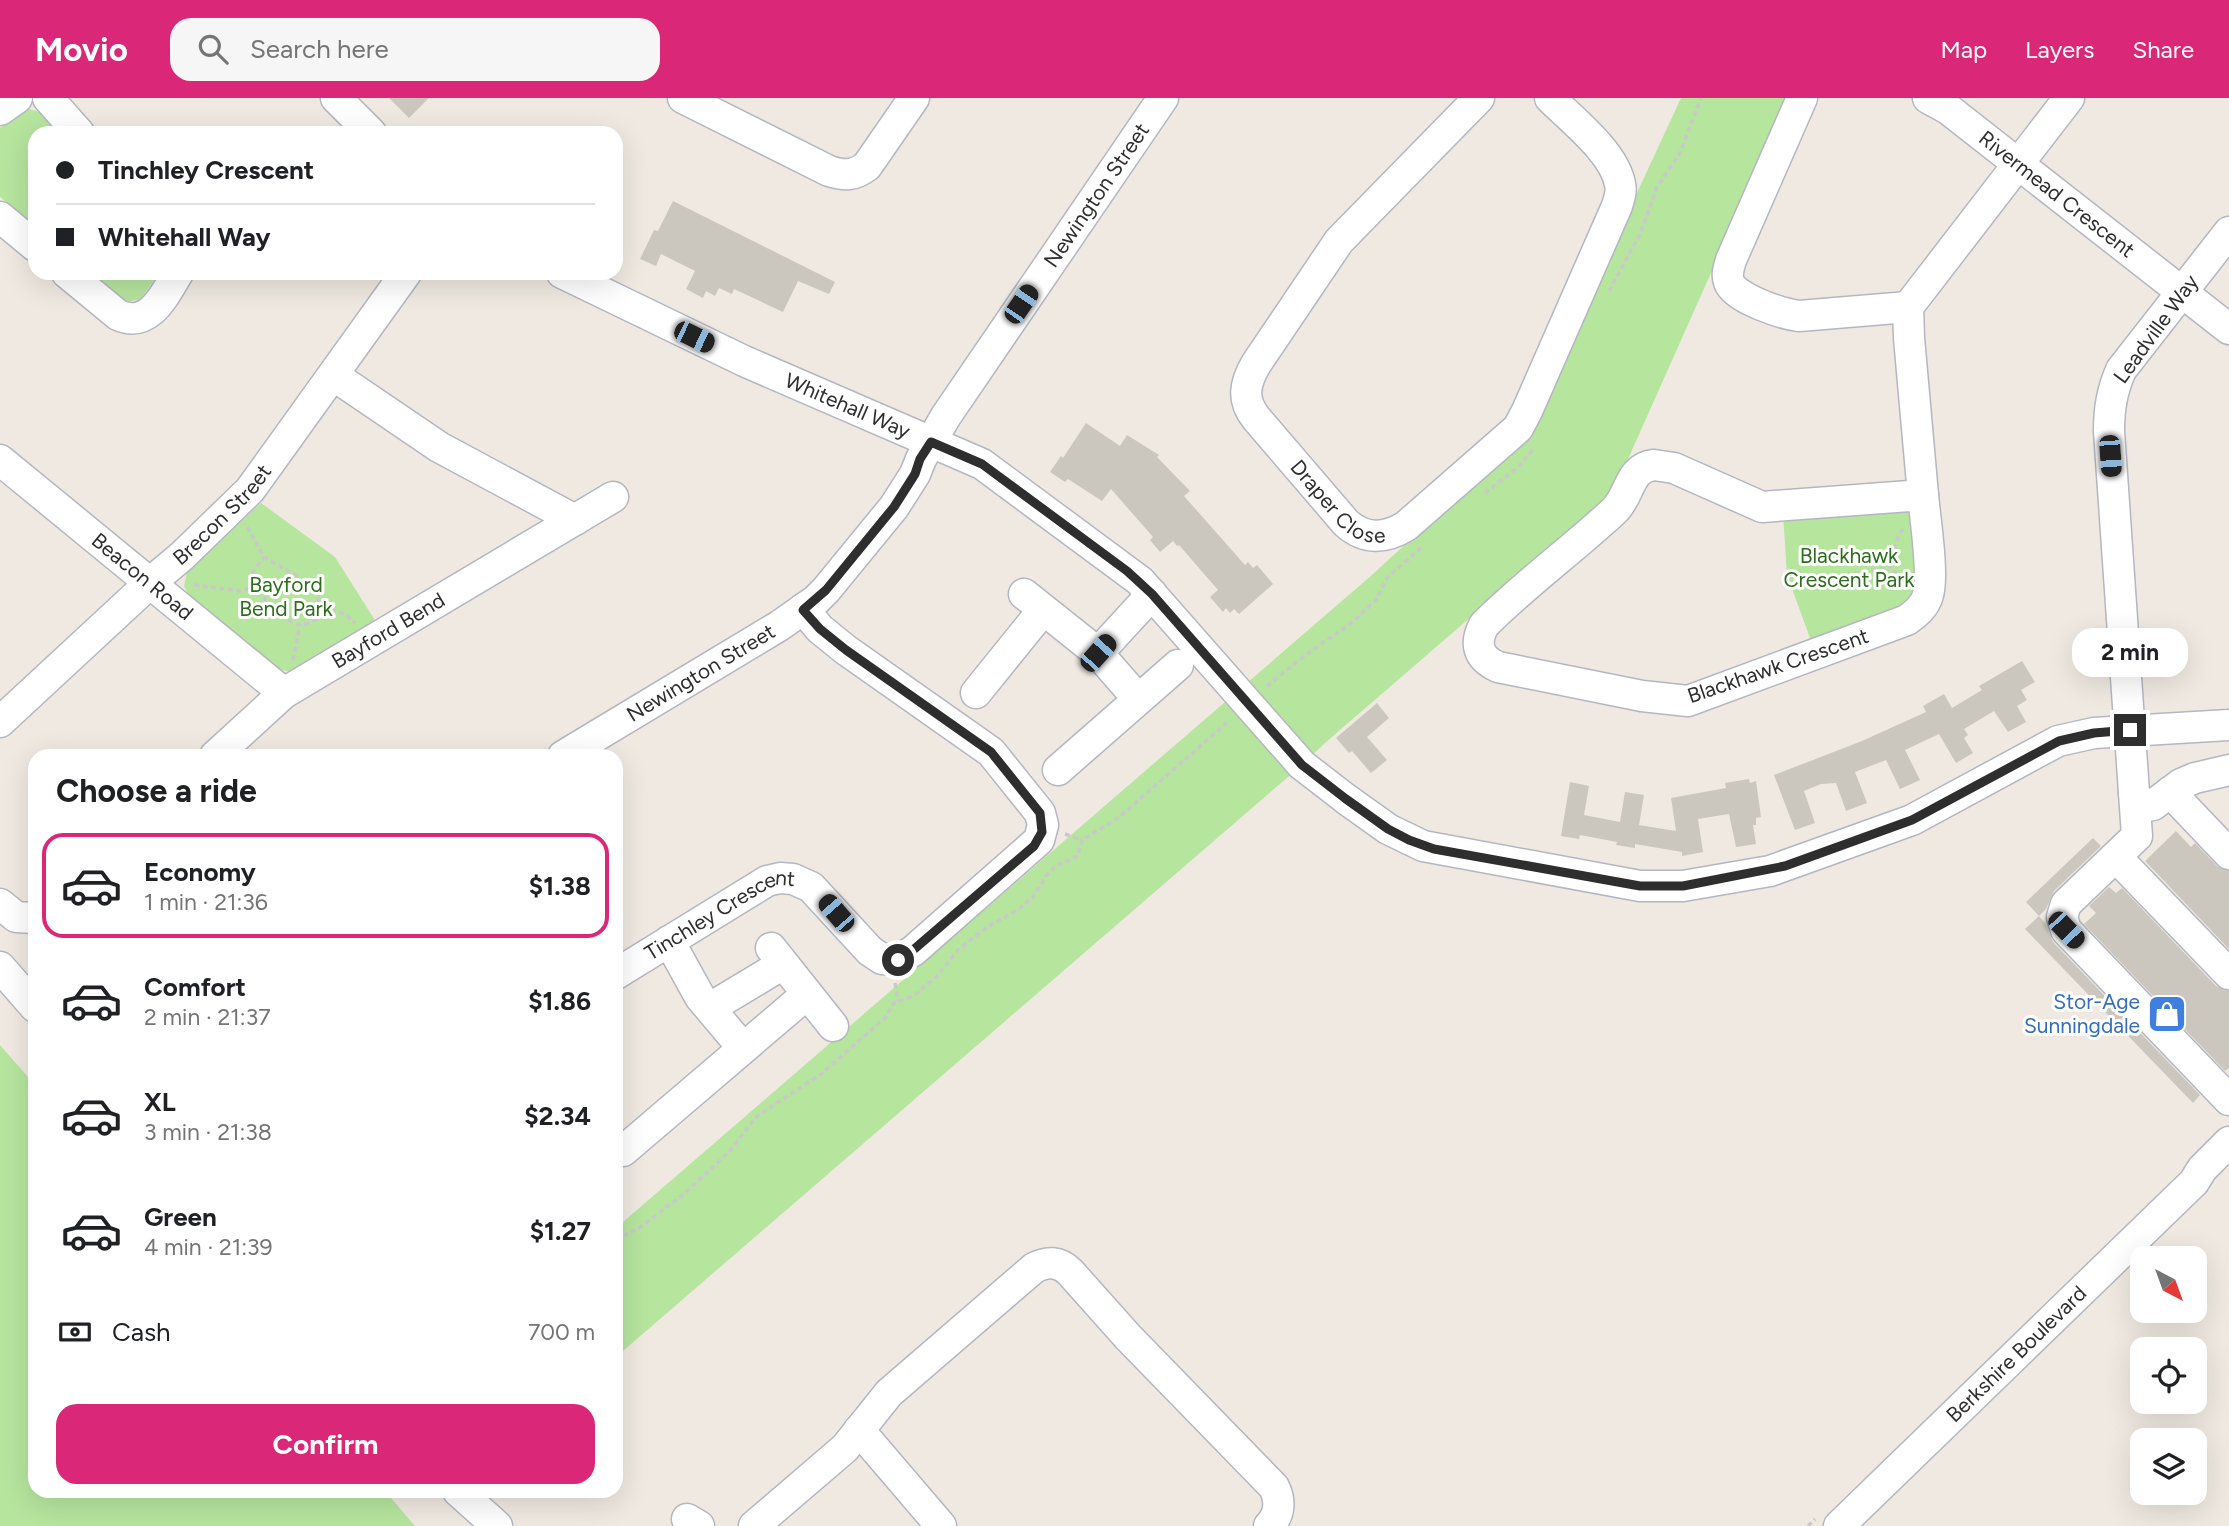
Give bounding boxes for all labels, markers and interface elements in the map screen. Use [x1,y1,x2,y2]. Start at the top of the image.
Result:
search box [170,18,660,81]
text: Movio [35,30,128,69]
icon: search [194,30,232,68]
text: Search here [250,33,389,65]
text: Map [1940,35,1987,64]
text: Layers [2025,35,2094,64]
text: Share [2132,35,2194,64]
street label: Newington Street [1038,118,1154,272]
street label: Rivermead Crescent [1974,125,2140,262]
text: Tinchley Crescent [98,154,314,186]
text: Whitehall Way [98,221,271,253]
street label: Leadville Way [2108,270,2203,388]
car [1001,281,1042,327]
car [671,318,718,356]
street label: Whitehall Way [781,367,914,443]
car [2099,434,2122,478]
street label: Draper Close [1286,455,1386,548]
street label: Brecon Street [168,459,276,570]
street label: Beacon Road [87,527,198,625]
park label: Blackhawk Crescent Park [1783,543,1915,592]
park label: Bayford Bend Park [239,572,334,621]
street label: Bayford Bend [327,587,449,674]
street label: Newington Street [622,618,779,727]
street label: Blackhawk Crescent [1684,623,1872,708]
callout: 2 min [2072,628,2188,678]
car [1077,630,1120,676]
text: 2 min [2101,638,2159,666]
route end [2114,714,2146,746]
text: Choose a ride [56,772,257,810]
icon: car [60,854,123,917]
text: Economy [144,856,256,888]
street label: Tinchley Crescent [640,865,796,965]
text: $1.38 [529,870,591,902]
text: 1 min · 21:36 [144,888,268,916]
car [815,890,858,936]
car [2044,908,2089,952]
route start [882,944,914,976]
icon: car [60,969,123,1032]
text: Comfort [144,971,246,1003]
text: $1.86 [528,985,591,1017]
place label: Stor-Age Sunningdale [2024,989,2140,1038]
shop icon: Stor-Age Sunningdale [2146,993,2188,1035]
text: 2 min · 21:37 [144,1003,271,1031]
icon: car [60,1084,123,1147]
text: XL [144,1086,176,1118]
text: $2.34 [524,1100,591,1132]
text: 3 min · 21:38 [144,1118,272,1146]
icon: car [60,1199,123,1262]
text: Green [144,1201,217,1233]
text: $1.27 [530,1215,591,1247]
text: 4 min · 21:39 [144,1233,273,1261]
north arrow [2130,1246,2207,1323]
map controls [2130,1246,2207,1505]
street label: Berkshire Boulevard [1941,1280,2091,1427]
icon: cash [56,1313,94,1351]
text: Cash [112,1316,171,1348]
text: 700 m [528,1318,595,1346]
button: locate [2130,1337,2207,1414]
button: Confirm [56,1404,595,1484]
button: layers [2130,1428,2207,1505]

